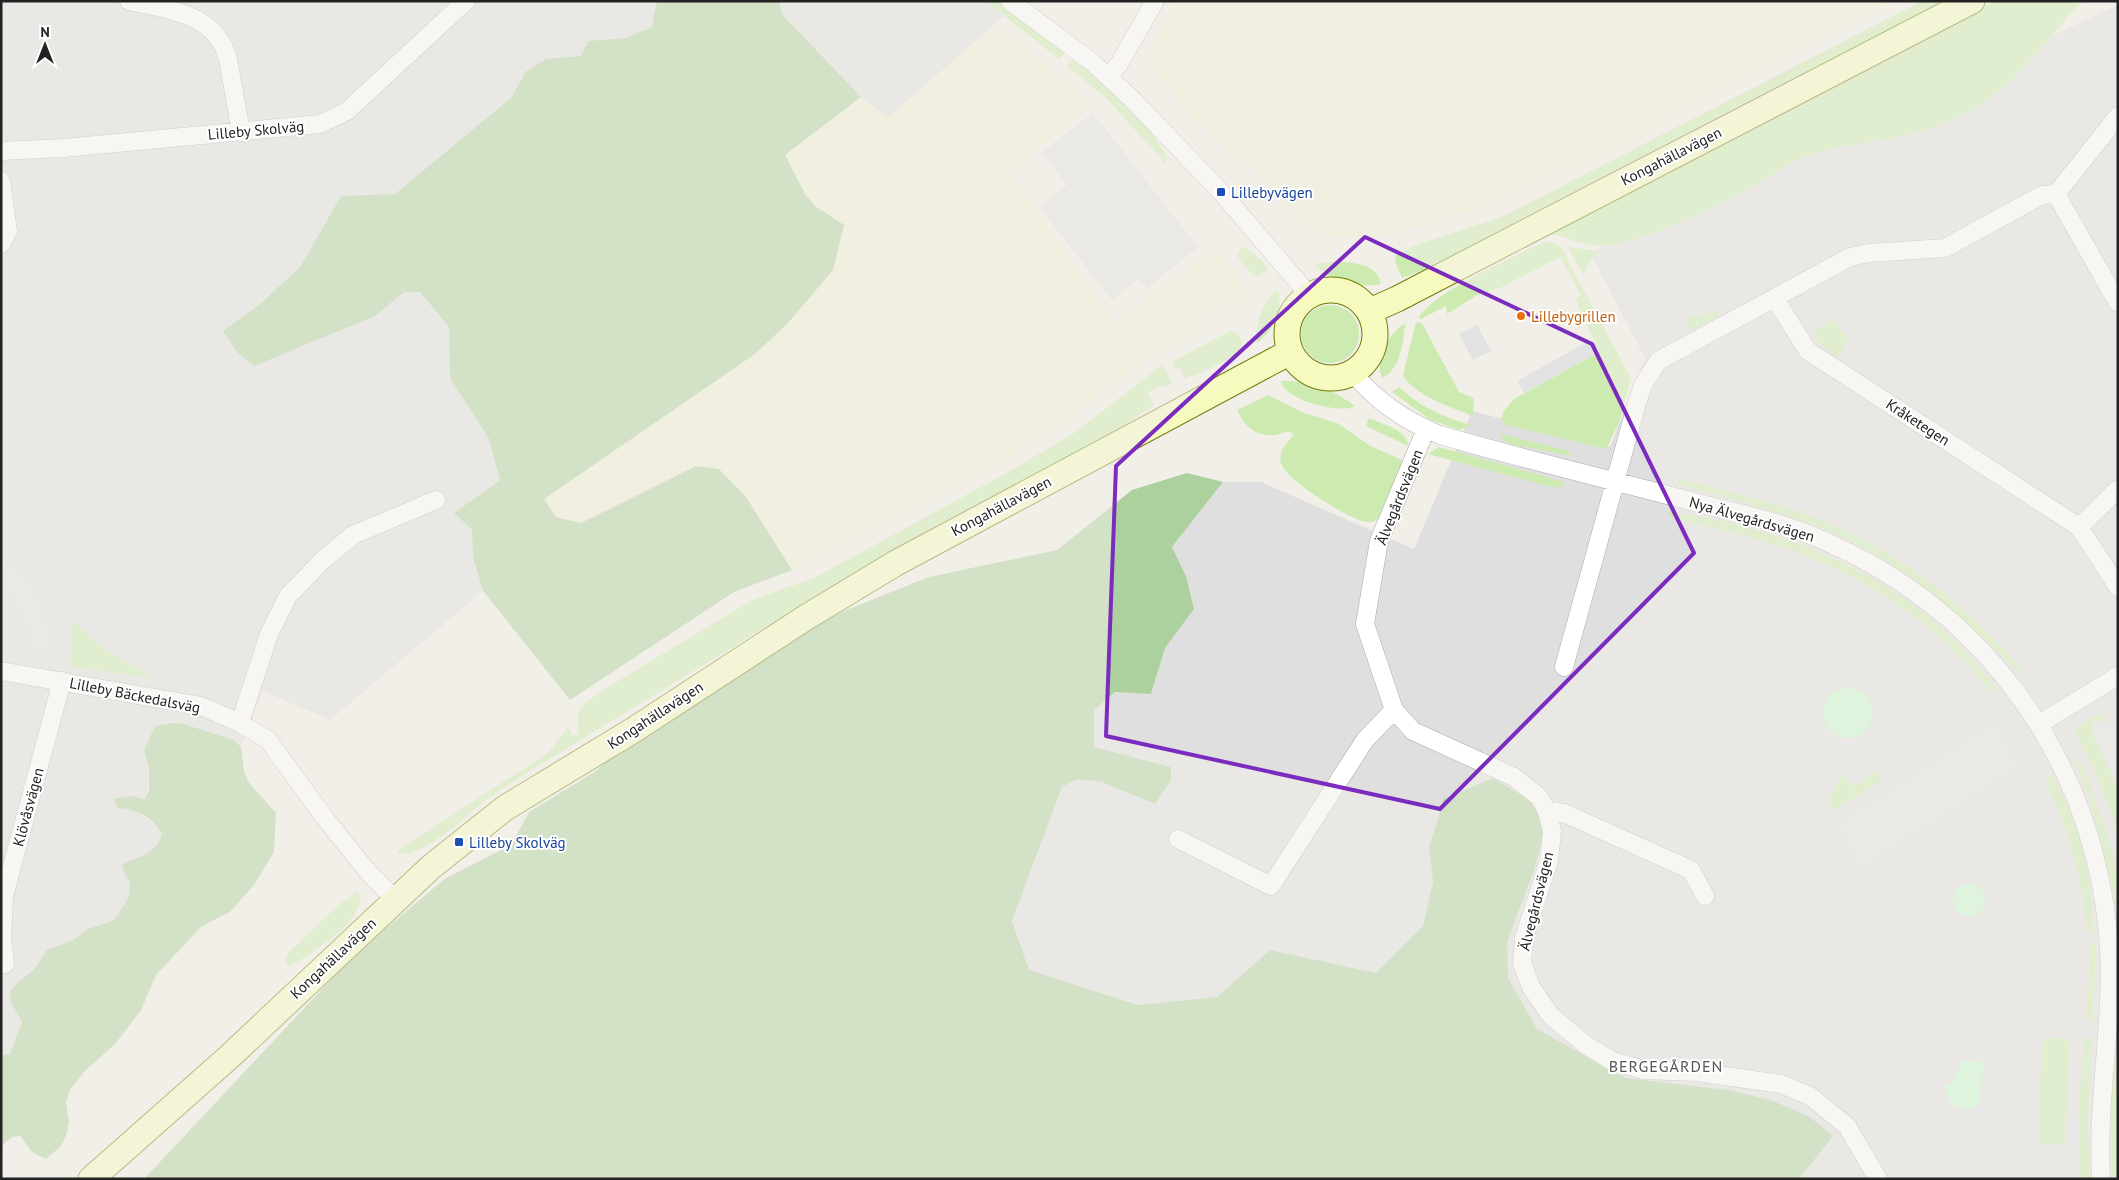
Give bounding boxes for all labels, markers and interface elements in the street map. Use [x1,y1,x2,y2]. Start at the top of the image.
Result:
north arrow [20,20,70,70]
text: N [40,23,50,41]
street label: Lilleby Skolväg [207,116,305,144]
street label: Kongahällavägen [1617,122,1725,190]
place label: Lillebyvägen [1231,183,1313,202]
marker: Lillebyvägen [1215,186,1227,198]
place label: Lillebygrillen [1531,307,1616,326]
marker: Lillebygrillen [1515,310,1527,322]
street label: Kråketegen [1883,394,1953,450]
street label: Älvegårdsvägen [1371,447,1427,547]
street label: Kongahällavägen [948,472,1054,540]
street label: Nya Älvegårdsvägen [1687,492,1817,546]
street label: Lilleby Bäckedalsväg [68,673,202,717]
street label: Kongahällavägen [603,677,707,753]
street label: Klövåsvägen [8,765,48,849]
place label: Lilleby Skolväg [469,833,566,852]
marker: Lilleby Skolväg [453,836,465,848]
street label: Älvegårdsvägen [1515,850,1557,952]
street label: Kongahällavägen [286,913,380,1003]
district label: BERGEGÅRDEN [1609,1056,1723,1076]

